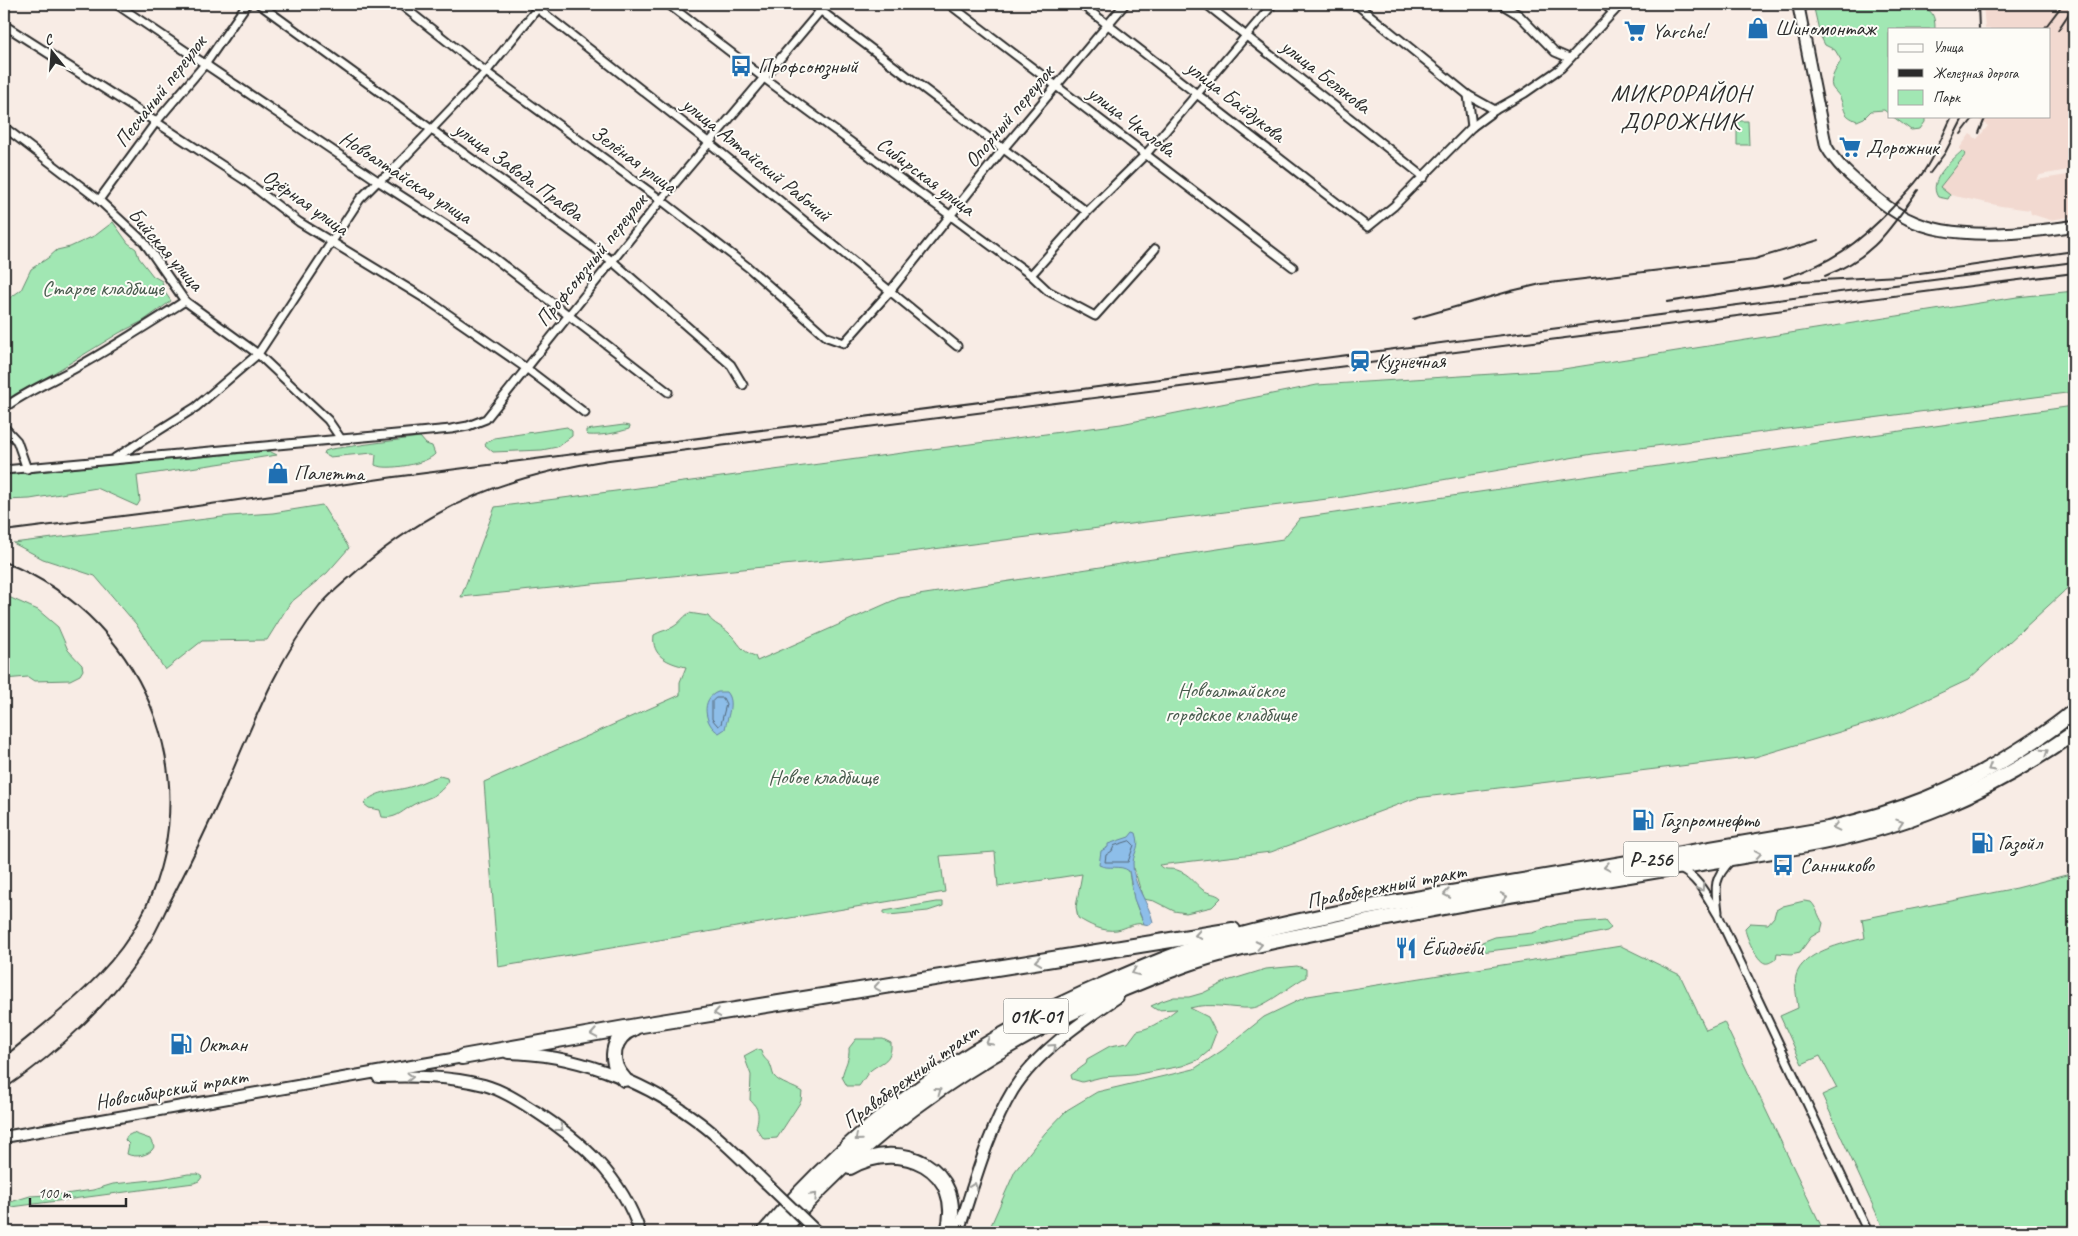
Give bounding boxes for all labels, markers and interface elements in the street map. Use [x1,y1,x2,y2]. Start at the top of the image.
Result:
shop icon: Шиномонтаж [1745,15,1771,41]
place label: Шиномонтаж [1775,15,1878,41]
supermarket icon: Yarche! [1622,18,1648,44]
place label: Yarche! [1652,18,1711,44]
north arrow [28,28,78,78]
street label: Песчаный переулок [108,28,213,152]
legend [1888,28,2050,118]
text: С [43,30,56,49]
street label: улица Белякова [1274,32,1377,120]
text: Улица [1933,38,1964,57]
bus stop icon: Профсоюзный [728,53,754,79]
place label: Профсоюзный [758,53,859,80]
street label: улица Байдукова [1180,53,1293,149]
street label: Опорный переулок [959,58,1061,173]
text: Железная дорога [1933,64,2020,83]
street label: улица Чкалова [1081,78,1183,164]
district label: МИКРОРАЙОН ДОРОЖНИК [1611,78,1755,136]
text: Парк [1933,88,1961,107]
street label: улица Алтайский Рабочий [676,90,838,228]
street label: улица Завода Правда [448,114,590,227]
street label: Зелёная улица [586,119,683,200]
street label: Новоалтайская улица [335,125,478,230]
street label: Сибирская улица [872,131,982,222]
supermarket icon: Дорожник [1837,134,1863,160]
place label: Дорожник [1866,134,1941,160]
street label: Озёрная улица [257,163,355,243]
street label: Профсоюзный переулок [530,187,655,332]
street label: Бийская улица [123,202,210,297]
park label: Старое кладбище [42,275,165,301]
station icon: Кузнечная [1347,348,1373,374]
place label: Кузнечная [1376,348,1447,375]
shop icon: Палетта [265,460,291,486]
place label: Палетта [294,460,366,486]
park label: Новоалтайское городское кладбище [1166,677,1299,727]
one-way arrow [2040,749,2049,759]
one-way arrow [1987,762,1996,772]
park label: Новое кладбище [768,764,879,790]
fuel station icon: Газпромнефть [1630,807,1656,833]
place label: Газпромнефть [1660,807,1760,834]
one-way arrow [1895,819,1903,829]
one-way arrow [1832,821,1841,832]
fuel station icon: Газойл [1969,830,1995,856]
place label: Газойл [1998,830,2044,857]
road number: Р-256 [1624,842,1678,876]
one-way arrow [1754,850,1762,860]
bus stop icon: Санниково [1770,852,1796,878]
place label: Санниково [1800,852,1875,878]
street label: Правобережный тракт [1304,858,1469,914]
one-way arrow [1603,861,1611,871]
one-way arrow [1695,882,1704,892]
one-way arrow [1442,888,1451,898]
one-way arrow [1500,892,1508,902]
one-way arrow [1194,930,1202,940]
restaurant icon: Ёбидоёби [1393,935,1419,961]
place label: Ёбидоёби [1422,935,1484,961]
one-way arrow [1254,940,1263,951]
one-way arrow [1033,956,1042,966]
one-way arrow [1131,965,1140,976]
one-way arrow [873,982,882,992]
road number: 01К-01 [1004,998,1068,1034]
one-way arrow [712,1008,721,1018]
street label: Правобережный тракт [837,1017,984,1134]
one-way arrow [590,1028,598,1038]
fuel station icon: Октан [168,1031,194,1057]
place label: Октан [198,1031,248,1057]
one-way arrow [985,1036,994,1046]
one-way arrow [1047,1044,1056,1053]
street label: Новосибирский тракт [93,1063,250,1115]
one-way arrow [406,1072,414,1082]
one-way arrow [932,1088,942,1097]
one-way arrow [554,1122,564,1131]
one-way arrow [854,1132,863,1141]
scale bar [30,1176,126,1208]
one-way arrow [968,1182,978,1191]
text: 100 m [38,1184,72,1203]
one-way arrow [808,1193,817,1202]

